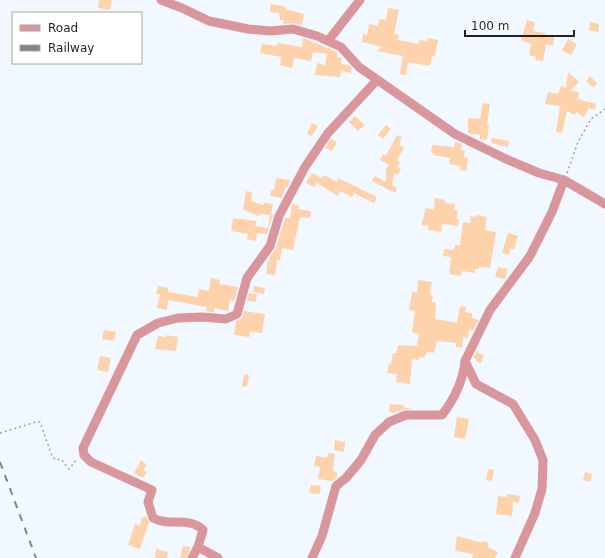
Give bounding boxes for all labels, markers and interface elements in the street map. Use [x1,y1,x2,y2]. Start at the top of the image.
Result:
legend [12,12,142,64]
scale bar [465,12,574,38]
text: 100 m [471,19,509,33]
text: Road [48,21,78,35]
text: Railway [48,41,94,55]

